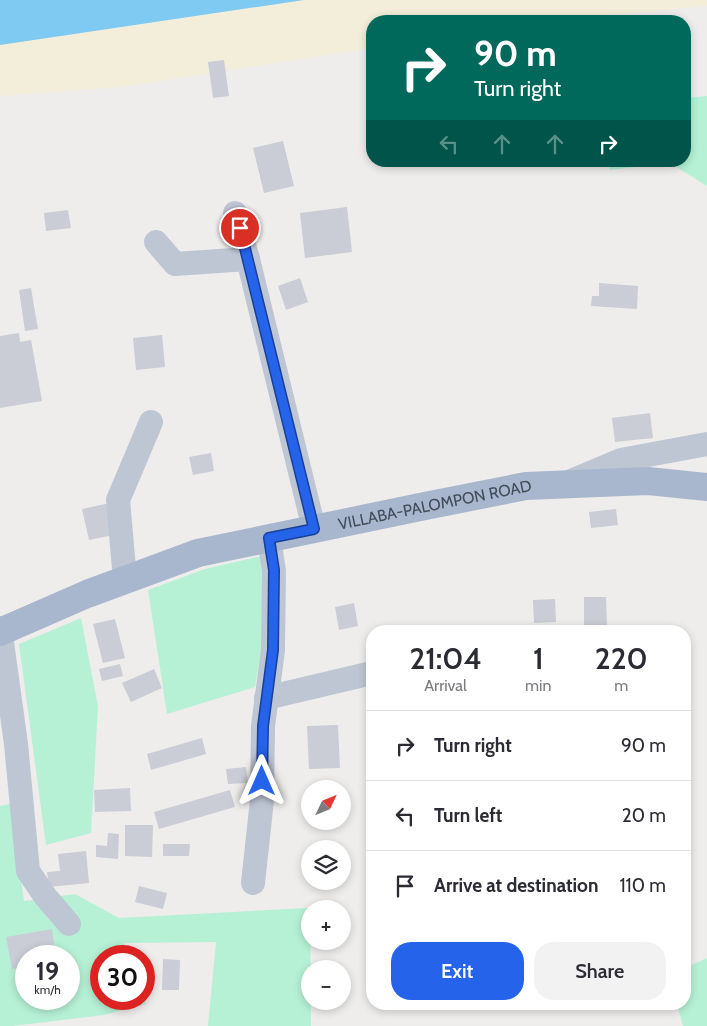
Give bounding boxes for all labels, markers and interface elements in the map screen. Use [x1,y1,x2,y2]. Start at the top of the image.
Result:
text: 90 m [474,32,557,75]
icon: right [391,35,456,100]
text: Turn right [474,75,561,102]
icon: left [435,130,463,158]
icon: ahead [488,130,516,158]
icon: ahead [541,130,569,158]
icon: right [594,130,622,158]
pin [219,207,261,249]
icon: arrive [226,214,254,242]
street label: VILLABA-PALOMPON ROAD [337,476,533,534]
text: 21:04 [409,640,482,677]
text: 1 [533,640,544,677]
text: 220 [595,640,648,677]
text: Arrival [424,676,467,695]
text: min [525,676,551,695]
text: m [614,676,628,695]
icon: right [391,732,419,760]
text: Turn right [434,734,512,757]
text: 90 m [621,734,666,757]
position arrow [235,754,287,806]
north arrow [301,780,351,830]
map controls [301,780,351,1010]
icon: left [391,802,419,830]
text: Turn left [434,804,502,827]
text: 20 m [622,804,666,827]
button: layers [301,840,351,890]
icon: arrive [391,872,419,900]
text: Arrive at destination [434,874,598,897]
text: 110 m [619,874,666,897]
button: + [301,900,351,950]
button: Exit [391,942,524,1000]
button: Share [534,942,666,1000]
speed limit sign: 30 [90,945,155,1010]
text: 19 [36,956,59,986]
button: − [301,960,351,1010]
text: km/h [34,982,61,997]

